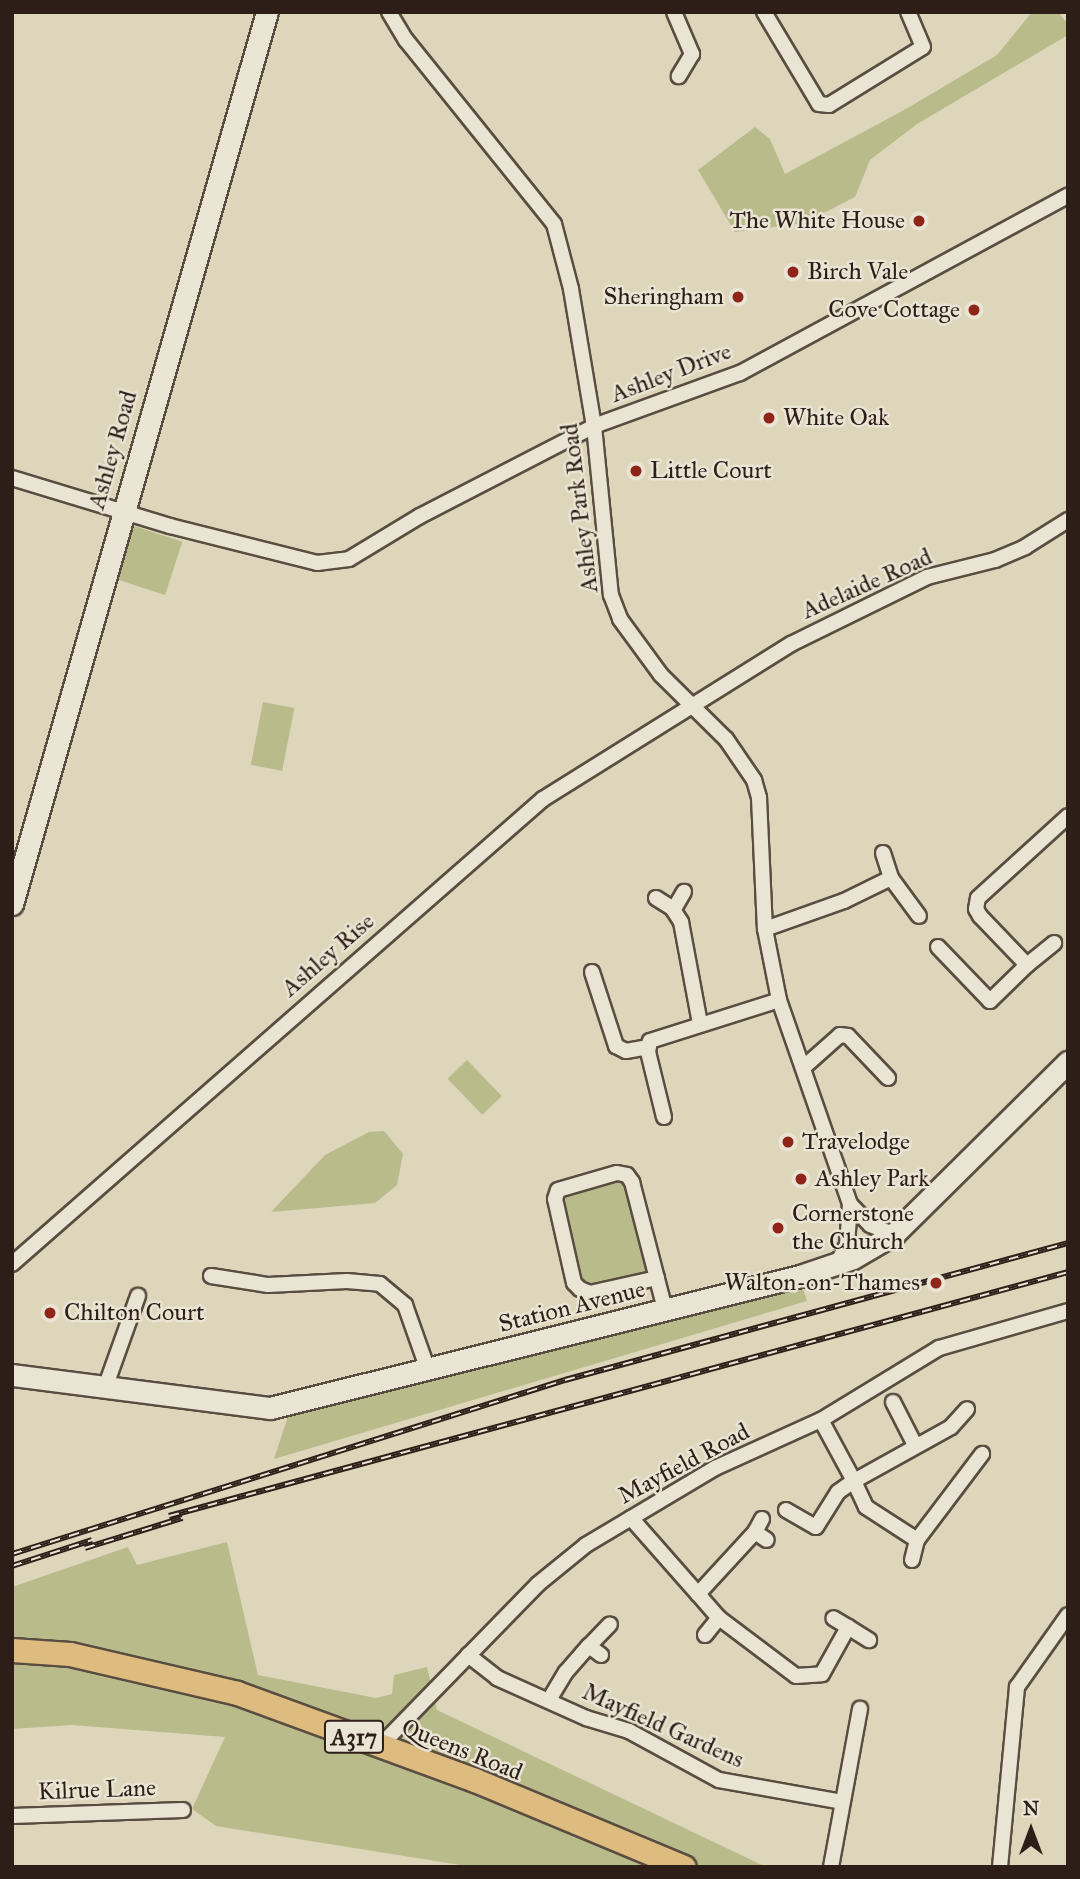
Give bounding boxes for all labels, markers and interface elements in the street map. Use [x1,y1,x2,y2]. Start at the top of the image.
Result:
place label: The White House [729,207,905,235]
marker: The White House [911,213,927,229]
place label: Birch Vale [807,258,908,286]
marker: Birch Vale [785,264,801,280]
place label: Sheringham [604,283,724,311]
marker: Sheringham [730,289,746,305]
place label: Cove Cottage [828,296,960,324]
marker: Cove Cottage [966,302,982,318]
street label: Ashley Drive [607,337,735,409]
street label: Ashley Road [82,387,144,513]
place label: White Oak [783,404,889,432]
marker: White Oak [761,410,777,426]
street label: Ashley Park Road [555,422,605,594]
place label: Little Court [650,457,772,485]
marker: Little Court [628,463,644,479]
street label: Adelaide Road [797,542,937,626]
street label: Ashley Rise [276,907,380,1003]
place label: Travelodge [802,1128,910,1156]
marker: Travelodge [780,1134,796,1150]
place label: Ashley Park [815,1165,929,1193]
marker: Ashley Park [793,1171,809,1187]
place label: Cornerstone the Church [792,1200,914,1256]
marker: Cornerstone the Church [770,1220,786,1236]
place label: Walton-on-Thames [724,1269,920,1297]
marker: Walton-on-Thames [926,1273,946,1293]
street label: Station Avenue [496,1275,648,1339]
place label: Chilton Court [64,1299,205,1327]
marker: Chilton Court [42,1305,58,1321]
street label: Mayfield Road [613,1417,755,1511]
street label: Mayfield Gardens [578,1678,748,1774]
street label: Queens Road [397,1713,527,1787]
road number: A317 [322,1718,386,1756]
street label: Kilrue Lane [38,1774,156,1806]
north arrow [996,1795,1066,1865]
text: N [1023,1797,1039,1820]

